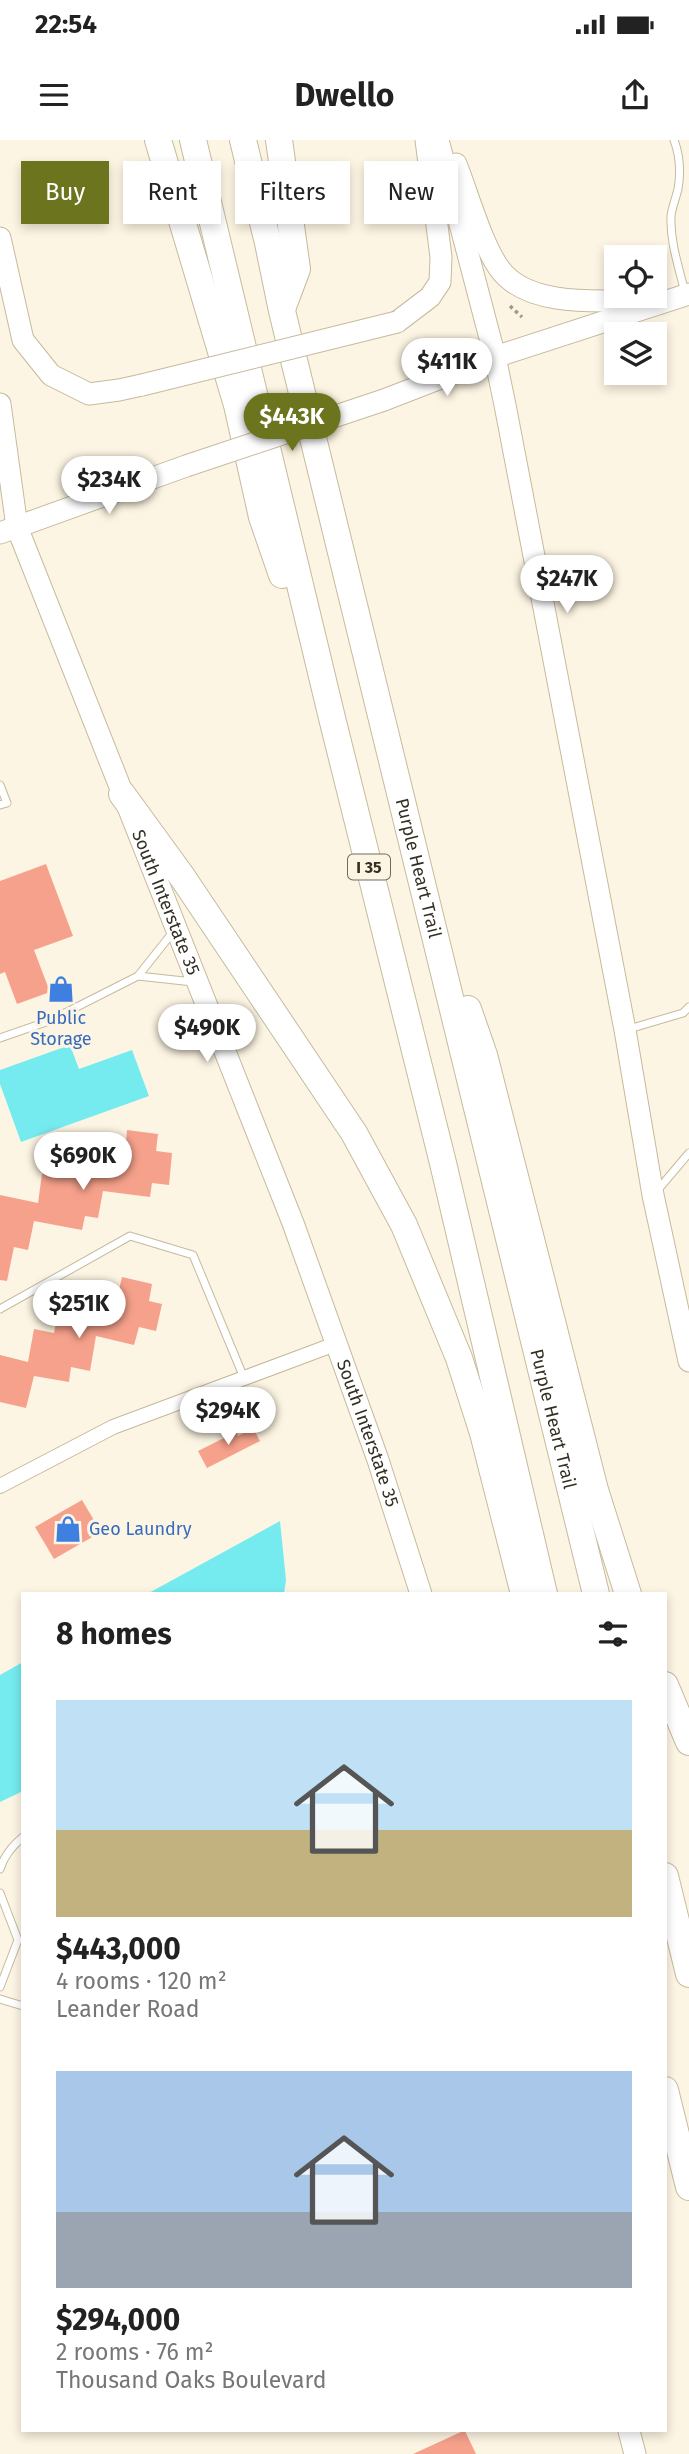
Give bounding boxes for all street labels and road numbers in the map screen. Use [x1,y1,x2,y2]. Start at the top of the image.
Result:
street label: Purple Heart Trail [391,796,446,940]
street label: South Interstate 35 [127,826,205,978]
road number: I 35 [348,854,390,880]
street label: Purple Heart Trail [525,1347,581,1491]
street label: South Interstate 35 [332,1356,403,1510]

